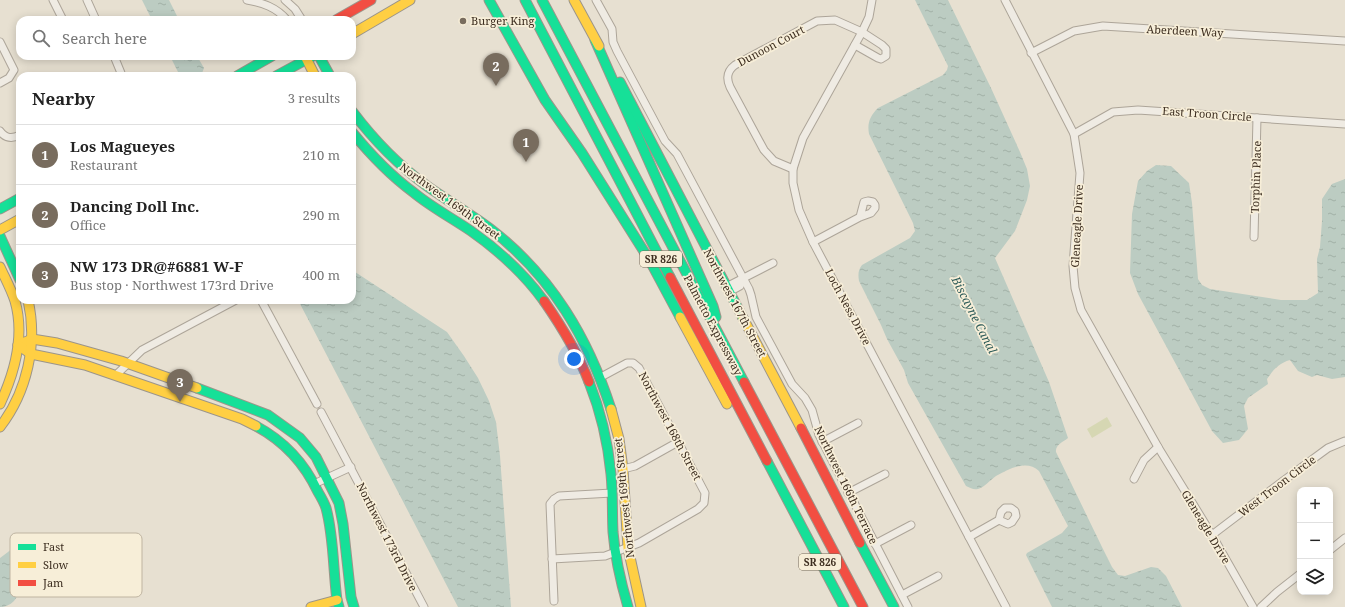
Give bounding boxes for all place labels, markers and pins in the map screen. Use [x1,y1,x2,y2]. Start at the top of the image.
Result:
place label: Burger King [471,13,535,28]
marker: Burger King [458,16,468,26]
pin: 2 [483,53,509,86]
pin: 1 [513,129,539,162]
pin: 3 [167,369,193,402]

